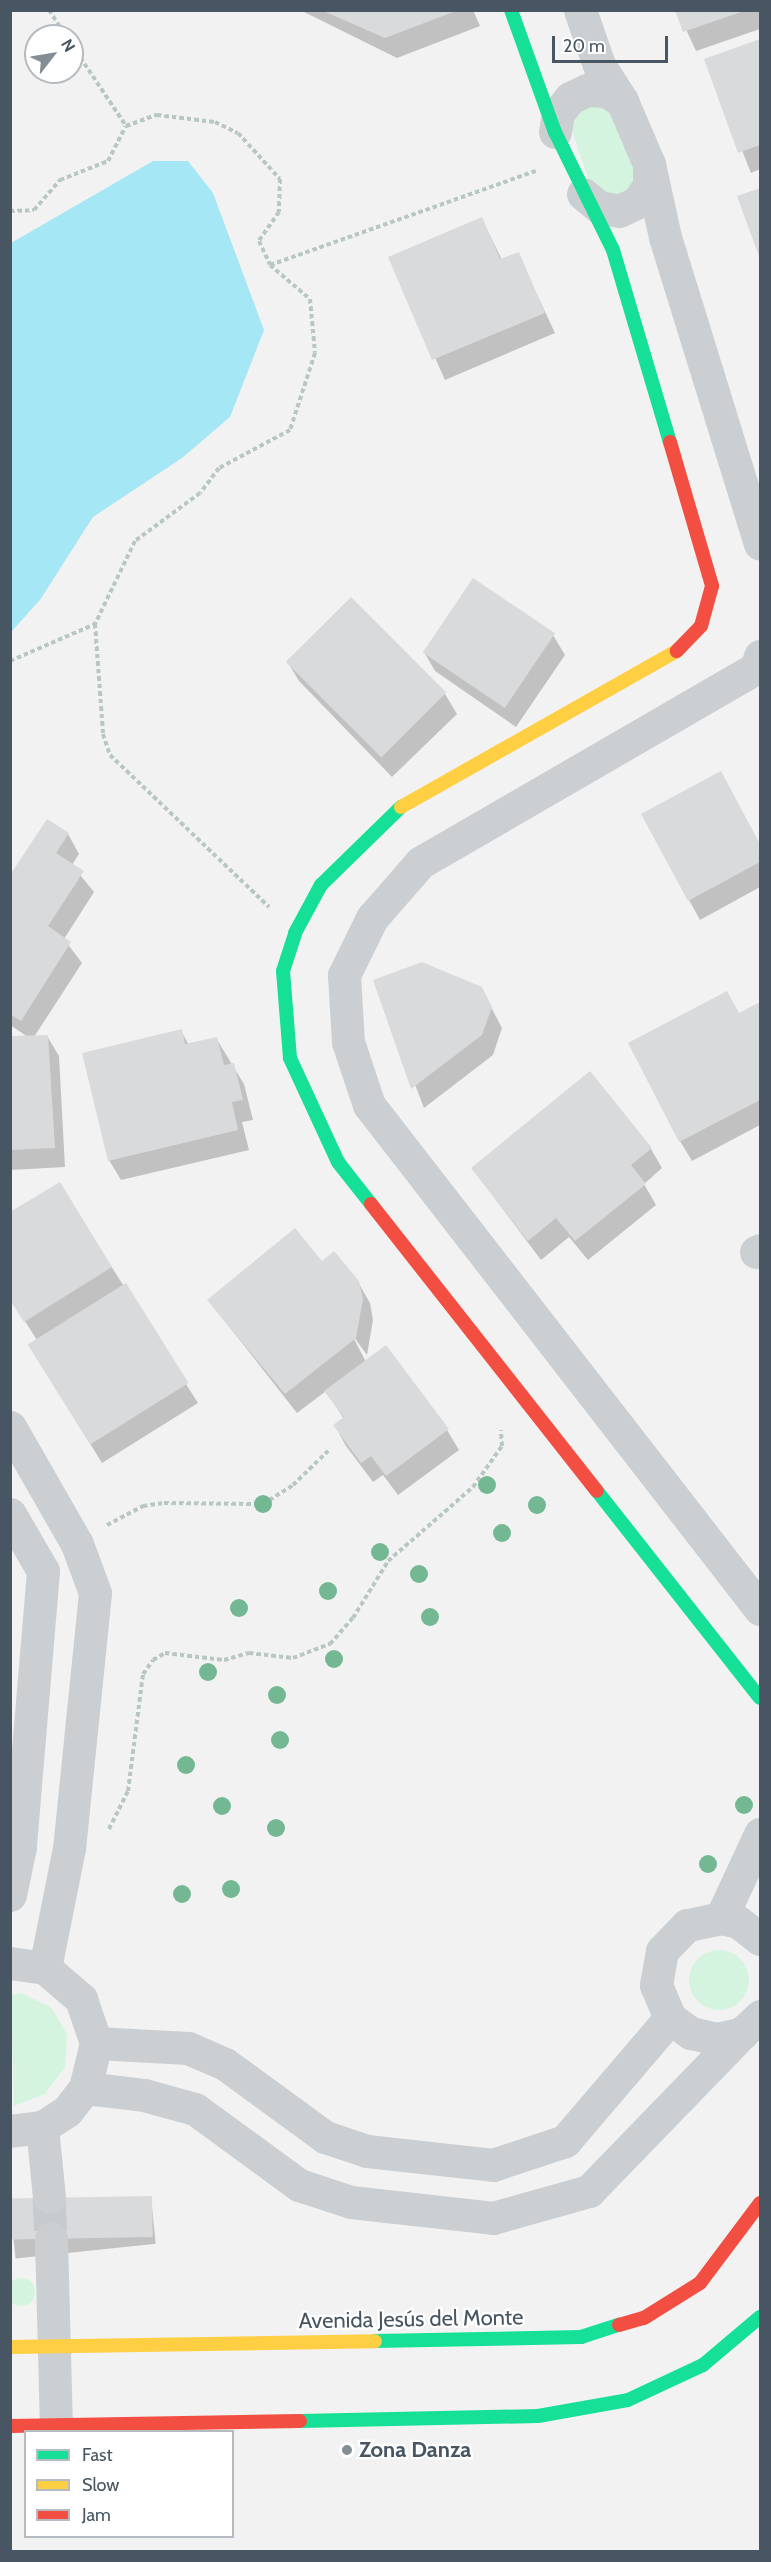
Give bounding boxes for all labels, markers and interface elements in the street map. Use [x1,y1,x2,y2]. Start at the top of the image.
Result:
north arrow [24,24,84,84]
scale bar [555,24,670,62]
text: 20 m [563,35,605,57]
text: N [57,36,79,55]
street label: Avenida Jesús del Monte [298,2304,524,2334]
legend [24,2430,234,2538]
place label: Zona Danza [359,2437,471,2463]
marker: Zona Danza [340,2443,354,2457]
text: Fast [82,2444,113,2466]
text: Slow [82,2474,119,2496]
text: Jam [82,2504,111,2526]

